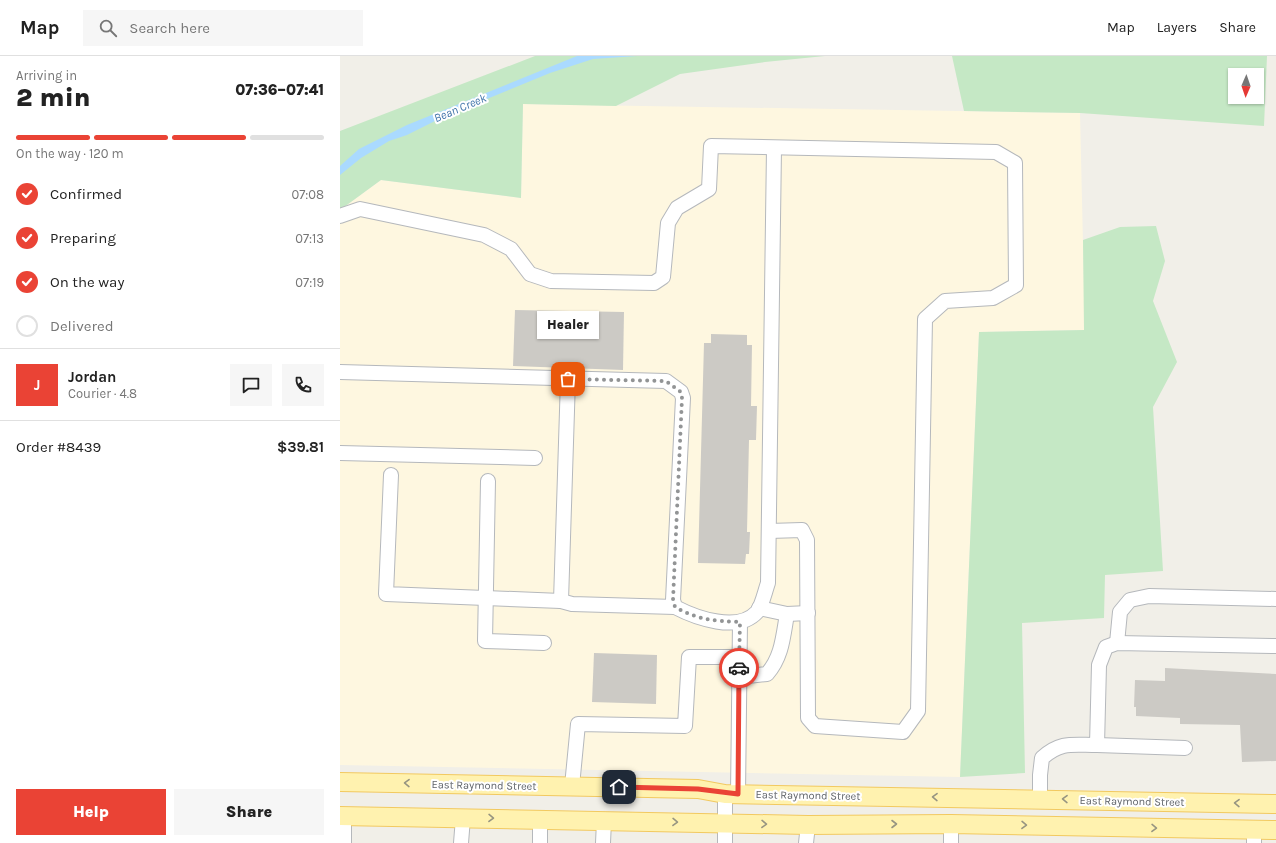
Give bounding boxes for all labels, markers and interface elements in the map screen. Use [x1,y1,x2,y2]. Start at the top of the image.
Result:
search box [83,10,363,46]
text: Map [20,17,59,39]
icon: search [97,17,119,39]
text: Search here [129,19,210,37]
text: Map [1107,19,1135,36]
text: Layers [1157,19,1197,36]
text: Share [1219,19,1256,36]
text: Arriving in [16,68,77,83]
north arrow [1228,68,1264,104]
map controls [1228,68,1264,104]
text: 07:36–07:41 [235,81,324,99]
text: 2 min [16,82,91,113]
water label: Bean Creek [432,90,489,125]
text: On the way · 120 m [16,146,124,161]
icon: check [16,183,38,205]
text: Confirmed [50,185,122,203]
text: 07:08 [291,187,324,202]
icon: check [16,227,38,249]
text: Preparing [50,229,116,247]
text: 07:13 [295,231,324,246]
icon: check [16,271,38,293]
text: On the way [50,273,124,291]
text: 07:19 [295,275,324,290]
callout: Healer [537,311,599,339]
text: Delivered [50,317,114,335]
text: Healer [547,317,589,332]
pin [551,362,585,396]
button: chat [230,364,272,406]
button: phone [282,364,324,406]
text: Jordan [68,368,116,386]
icon: bag [557,368,579,390]
text: J [34,376,40,394]
text: Courier · 4.8 [68,386,137,401]
text: Order #8439 [16,438,101,456]
text: $39.81 [277,438,324,456]
courier [719,648,759,688]
icon: car [728,657,750,679]
pin [602,770,636,804]
icon: home [608,776,630,798]
street label: East Raymond Street [431,778,537,793]
one-way arrow [404,779,410,788]
street label: East Raymond Street [755,788,861,803]
button: Help [16,789,166,835]
button: Share [174,789,324,835]
one-way arrow [932,793,938,801]
street label: East Raymond Street [1079,794,1185,809]
one-way arrow [1062,795,1068,804]
one-way arrow [1234,799,1240,807]
one-way arrow [488,814,494,822]
one-way arrow [672,818,678,826]
one-way arrow [761,820,767,828]
one-way arrow [891,820,897,828]
one-way arrow [1021,821,1027,829]
one-way arrow [1151,823,1157,832]

